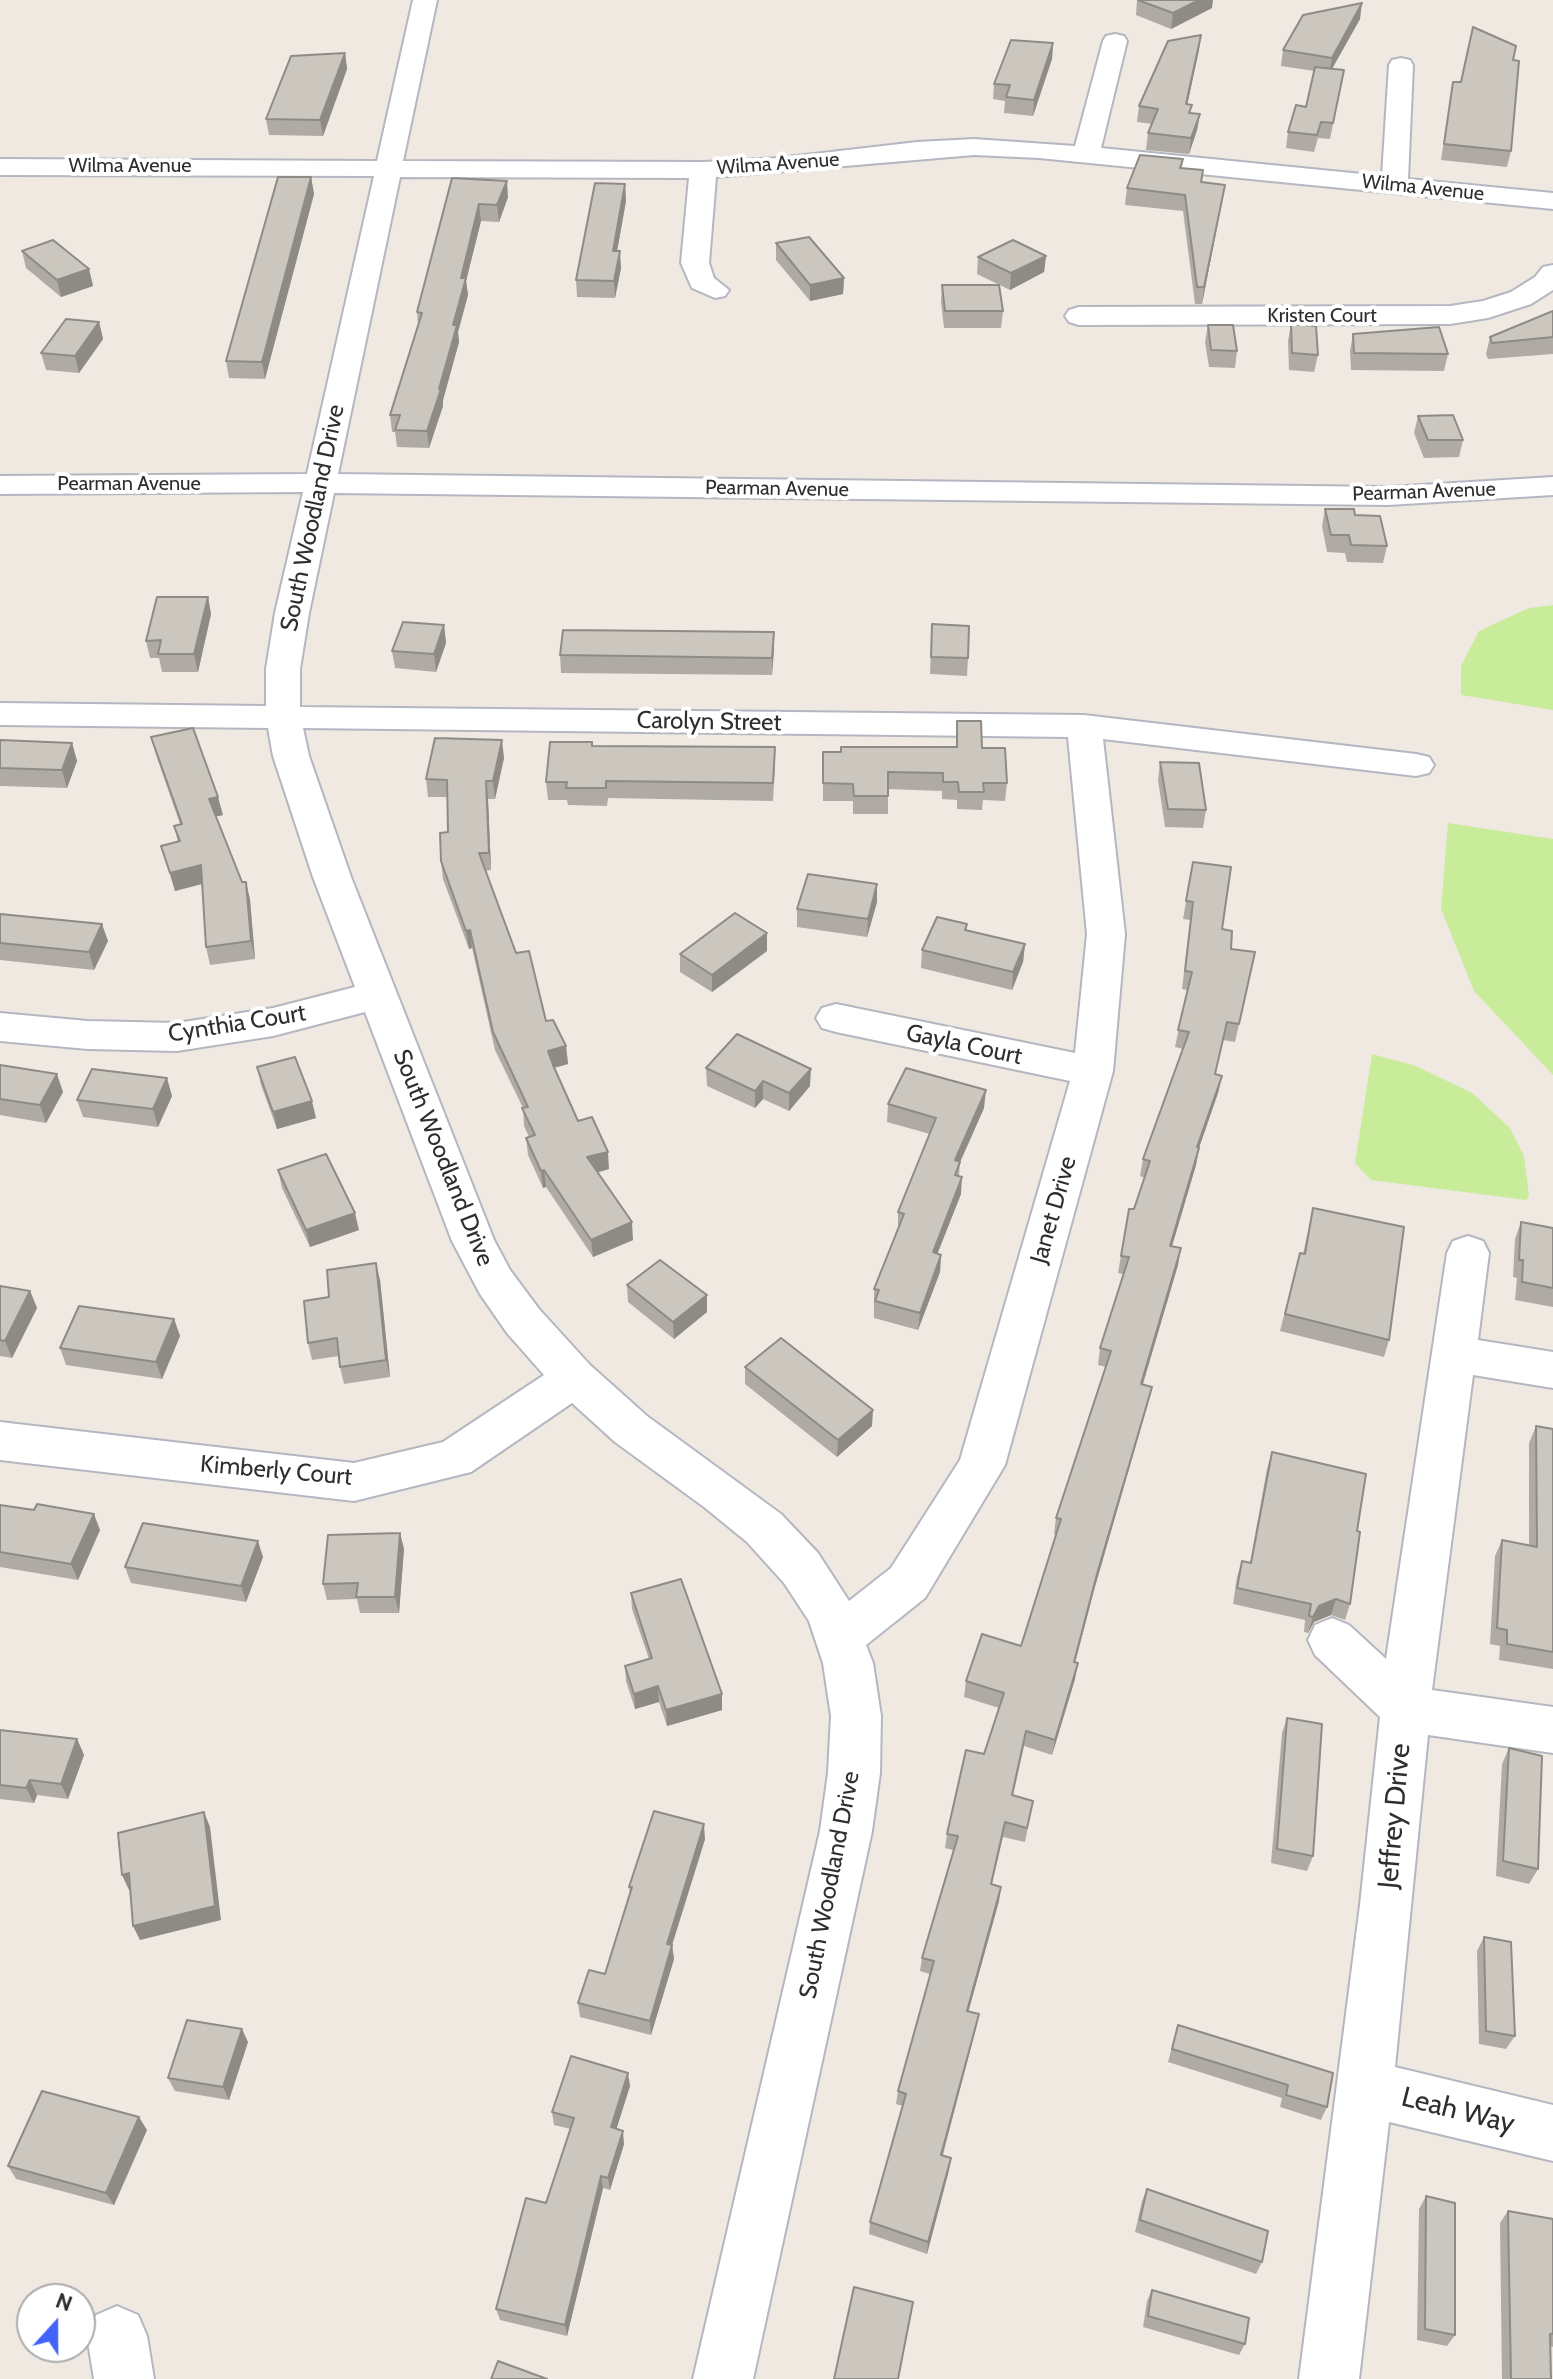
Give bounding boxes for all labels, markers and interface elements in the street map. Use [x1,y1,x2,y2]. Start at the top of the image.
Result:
street label: Wilma Avenue [716,148,840,180]
street label: Wilma Avenue [69,154,191,178]
street label: Wilma Avenue [1361,170,1485,206]
street label: Kristen Court [1267,304,1377,328]
street label: South Woodland Drive [275,402,351,634]
street label: Pearman Avenue [57,472,201,496]
street label: Pearman Avenue [705,476,849,502]
street label: Pearman Avenue [1352,478,1496,506]
street label: Carolyn Street [636,706,782,738]
street label: Cynthia Court [166,999,308,1049]
street label: Gayla Court [903,1019,1025,1071]
street label: South Woodland Drive [386,1046,500,1270]
street label: Janet Drive [1025,1153,1083,1267]
street label: Kimberly Court [199,1450,353,1492]
street label: Jeffrey Drive [1372,1742,1418,1890]
street label: South Woodland Drive [794,1769,866,2001]
street label: Leah Way [1398,2081,1518,2141]
north arrow [16,2283,96,2363]
text: N [52,2287,76,2317]

